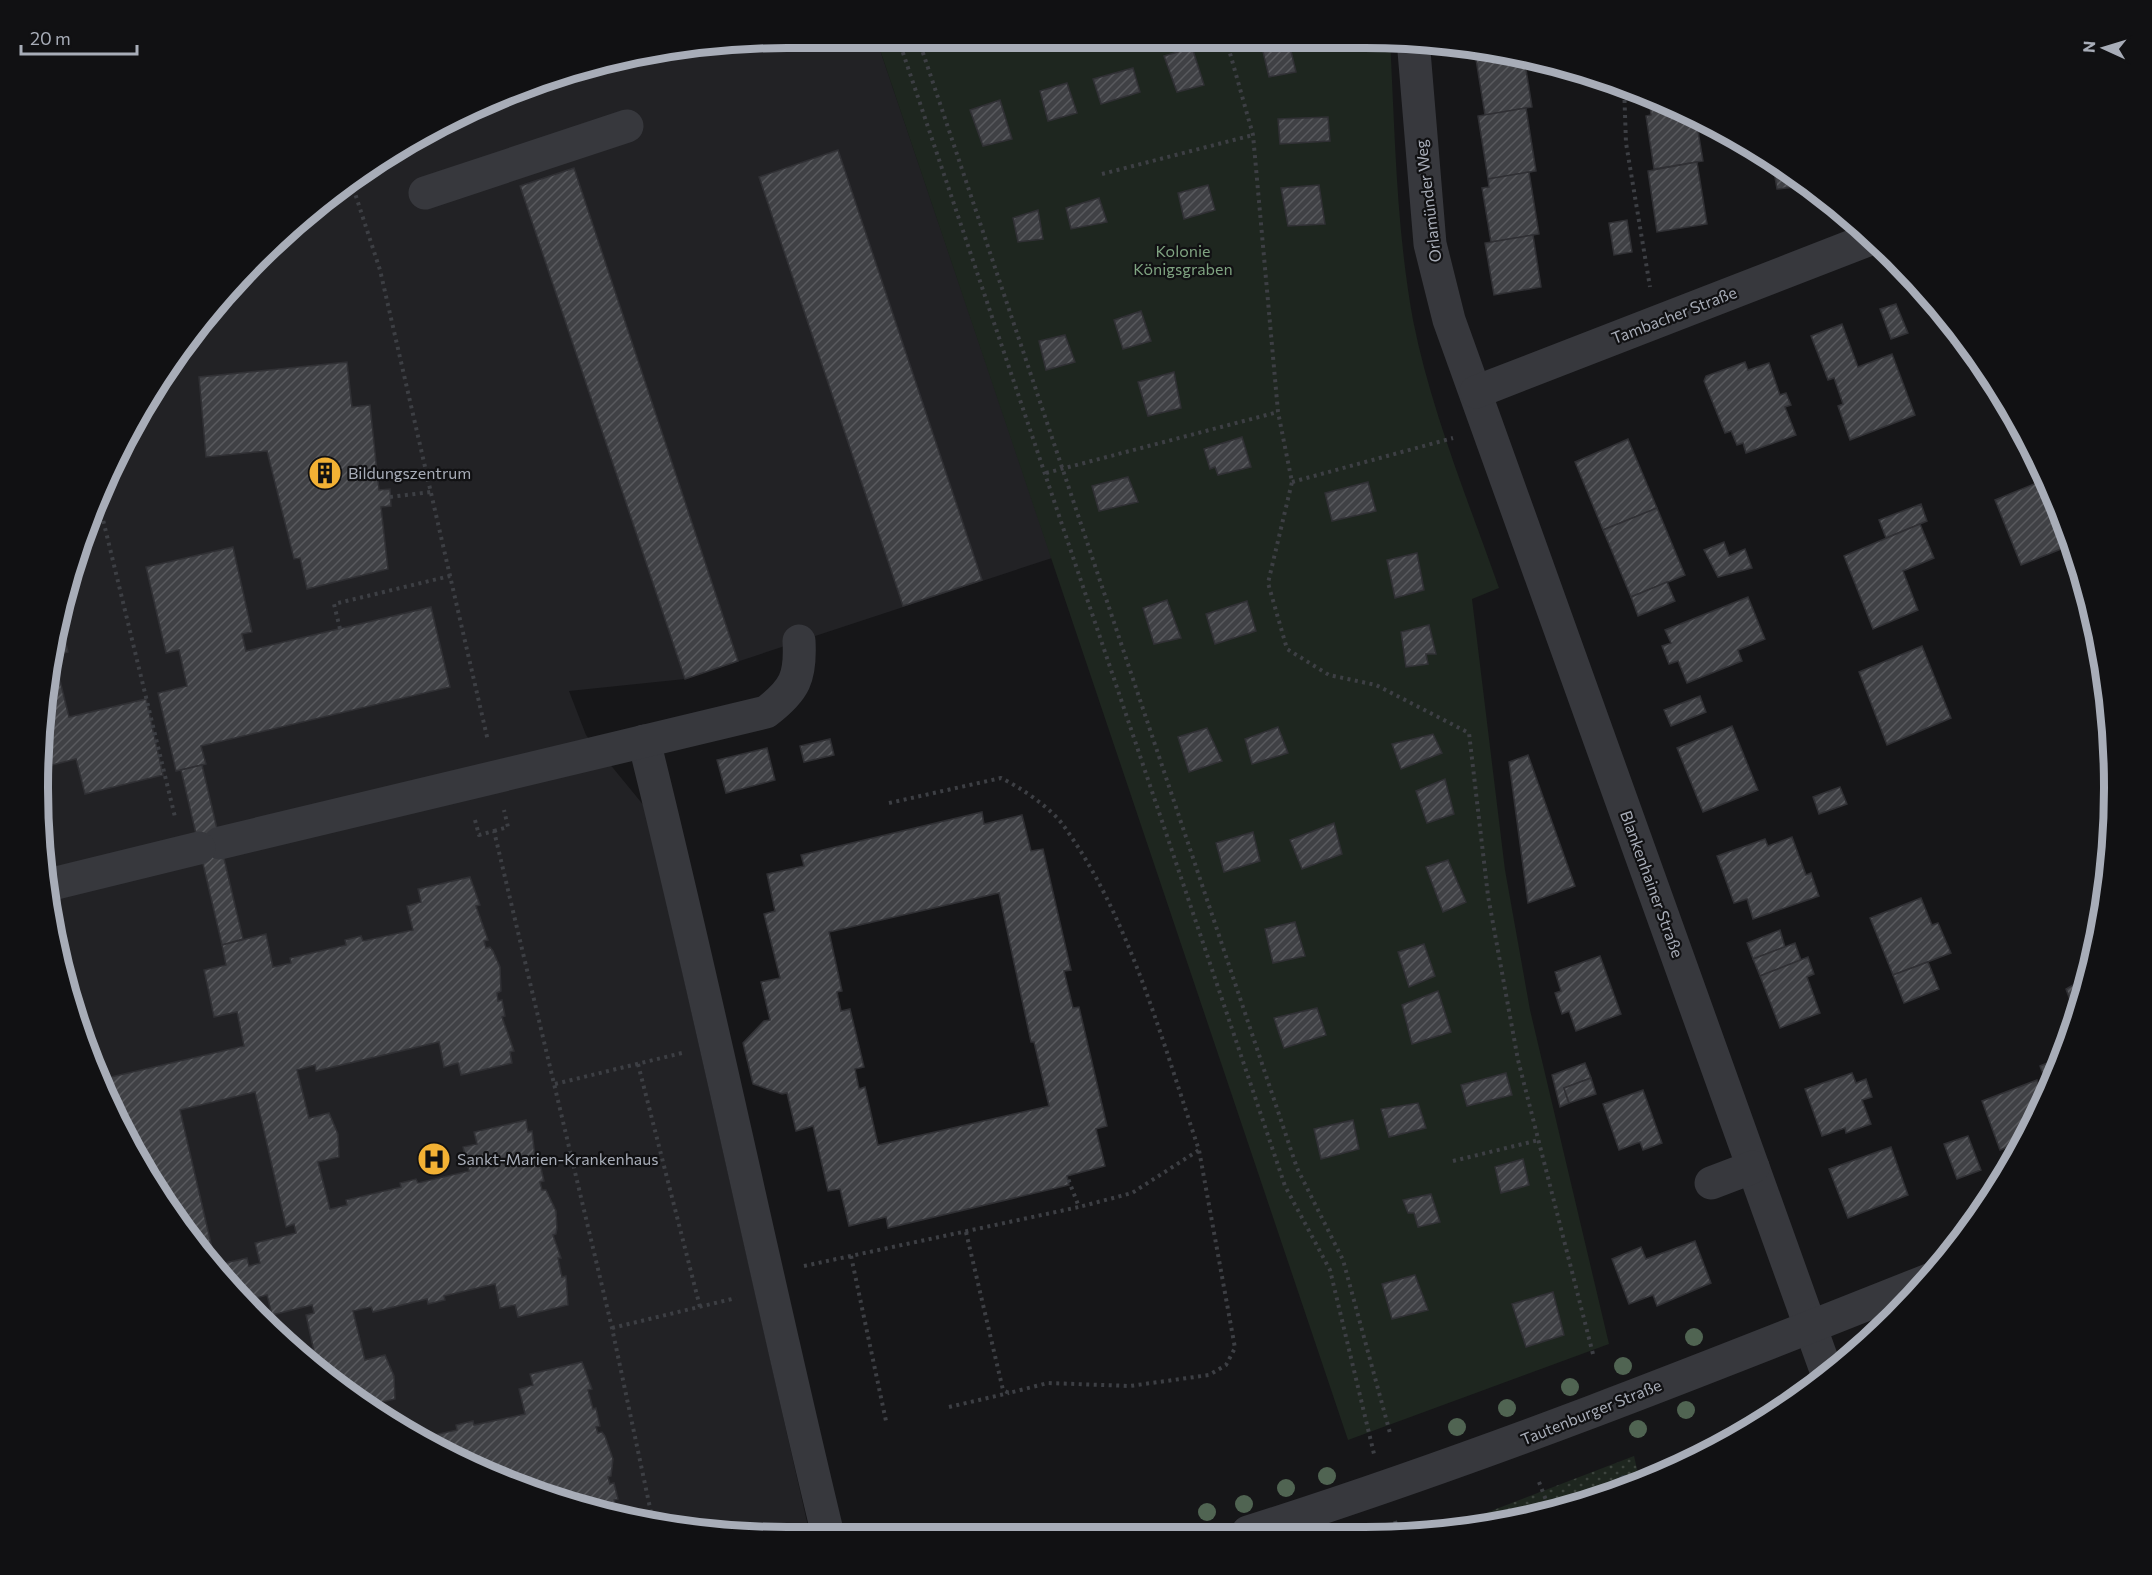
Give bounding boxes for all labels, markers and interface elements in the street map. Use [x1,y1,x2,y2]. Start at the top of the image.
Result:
scale bar [21,18,136,56]
north arrow [2074,18,2134,78]
text: 20 m [30,27,71,49]
text: N [2079,40,2098,54]
street label: Orlamünder Weg [1411,138,1444,263]
park label: Kolonie Königsgraben [1133,241,1233,278]
street label: Tambacher Straße [1609,282,1739,347]
building icon: Bildungszentrum [307,455,343,491]
place label: Bildungszentrum [348,463,471,482]
street label: Blankenhainer Straße [1617,808,1688,960]
hospital icon: Sankt-Marien-Krankenhaus [416,1141,452,1177]
place label: Sankt-Marien-Krankenhaus [457,1149,658,1168]
street label: Tautenburger Straße [1518,1375,1664,1448]

